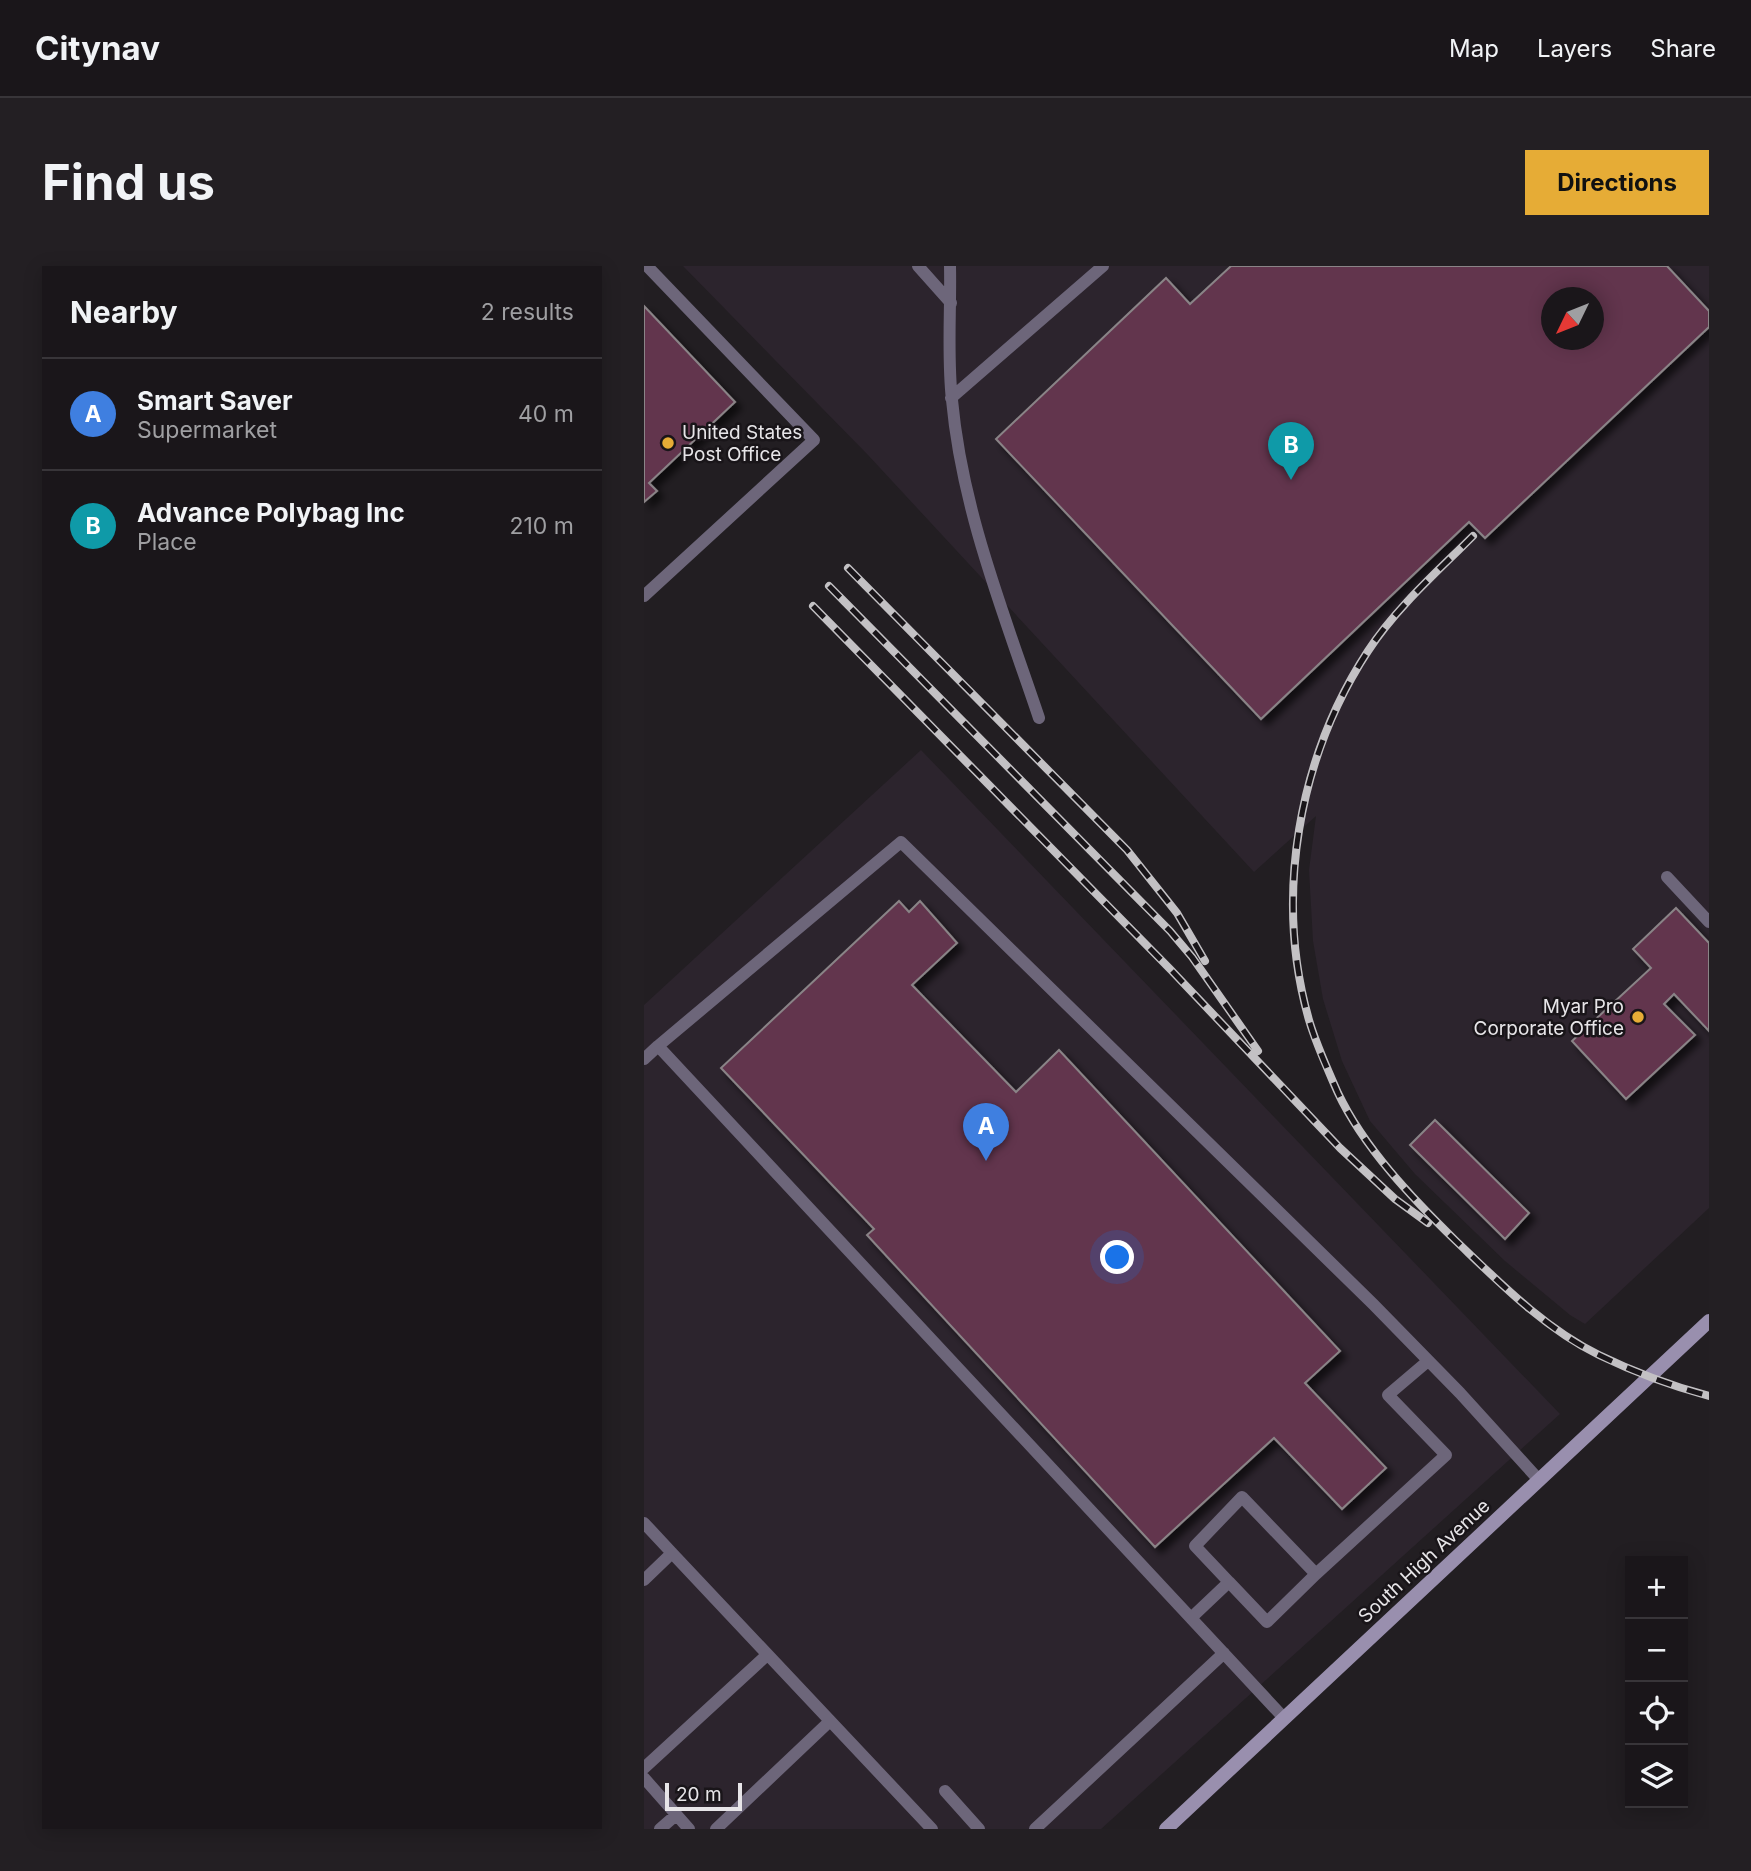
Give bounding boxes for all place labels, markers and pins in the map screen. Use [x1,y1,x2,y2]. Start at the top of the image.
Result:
place label: United States Post Office [682,421,802,466]
pin: B [1268,422,1314,480]
marker: United States Post Office [660,435,676,451]
place label: Myar Pro Corporate Office [1474,995,1624,1040]
marker: Myar Pro Corporate Office [1630,1009,1646,1025]
pin: A [963,1103,1009,1161]

